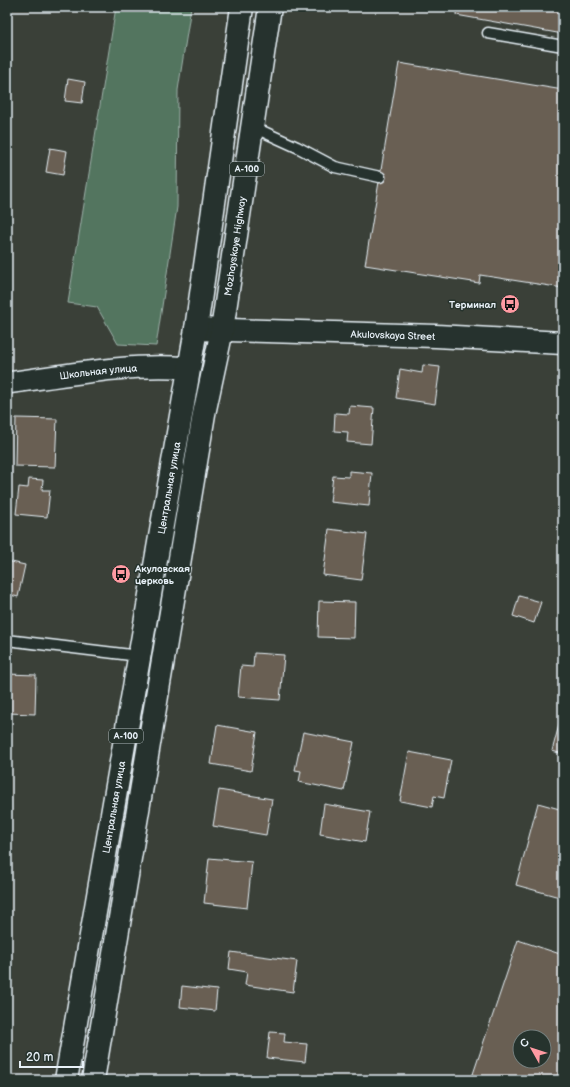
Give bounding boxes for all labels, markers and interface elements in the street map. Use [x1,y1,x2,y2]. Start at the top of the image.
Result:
road number: А-100 [230,162,264,176]
street label: Mozhayskoye Highway [222,195,249,297]
bus stop icon: Терминал [499,293,521,315]
place label: Терминал [449,299,496,311]
street label: Akulovskaya Street [351,329,435,343]
street label: Школьная улица [59,362,138,383]
street label: Центральная улица [156,441,183,535]
bus stop icon: Акуловская церковь [110,563,132,585]
place label: Акуловская церковь [134,563,190,587]
road number: А-100 [109,729,143,743]
street label: Центральная улица [100,760,128,854]
north arrow [512,1029,552,1069]
text: С [517,1036,532,1050]
scale bar [20,1043,83,1069]
text: 20 m [26,1050,53,1065]

